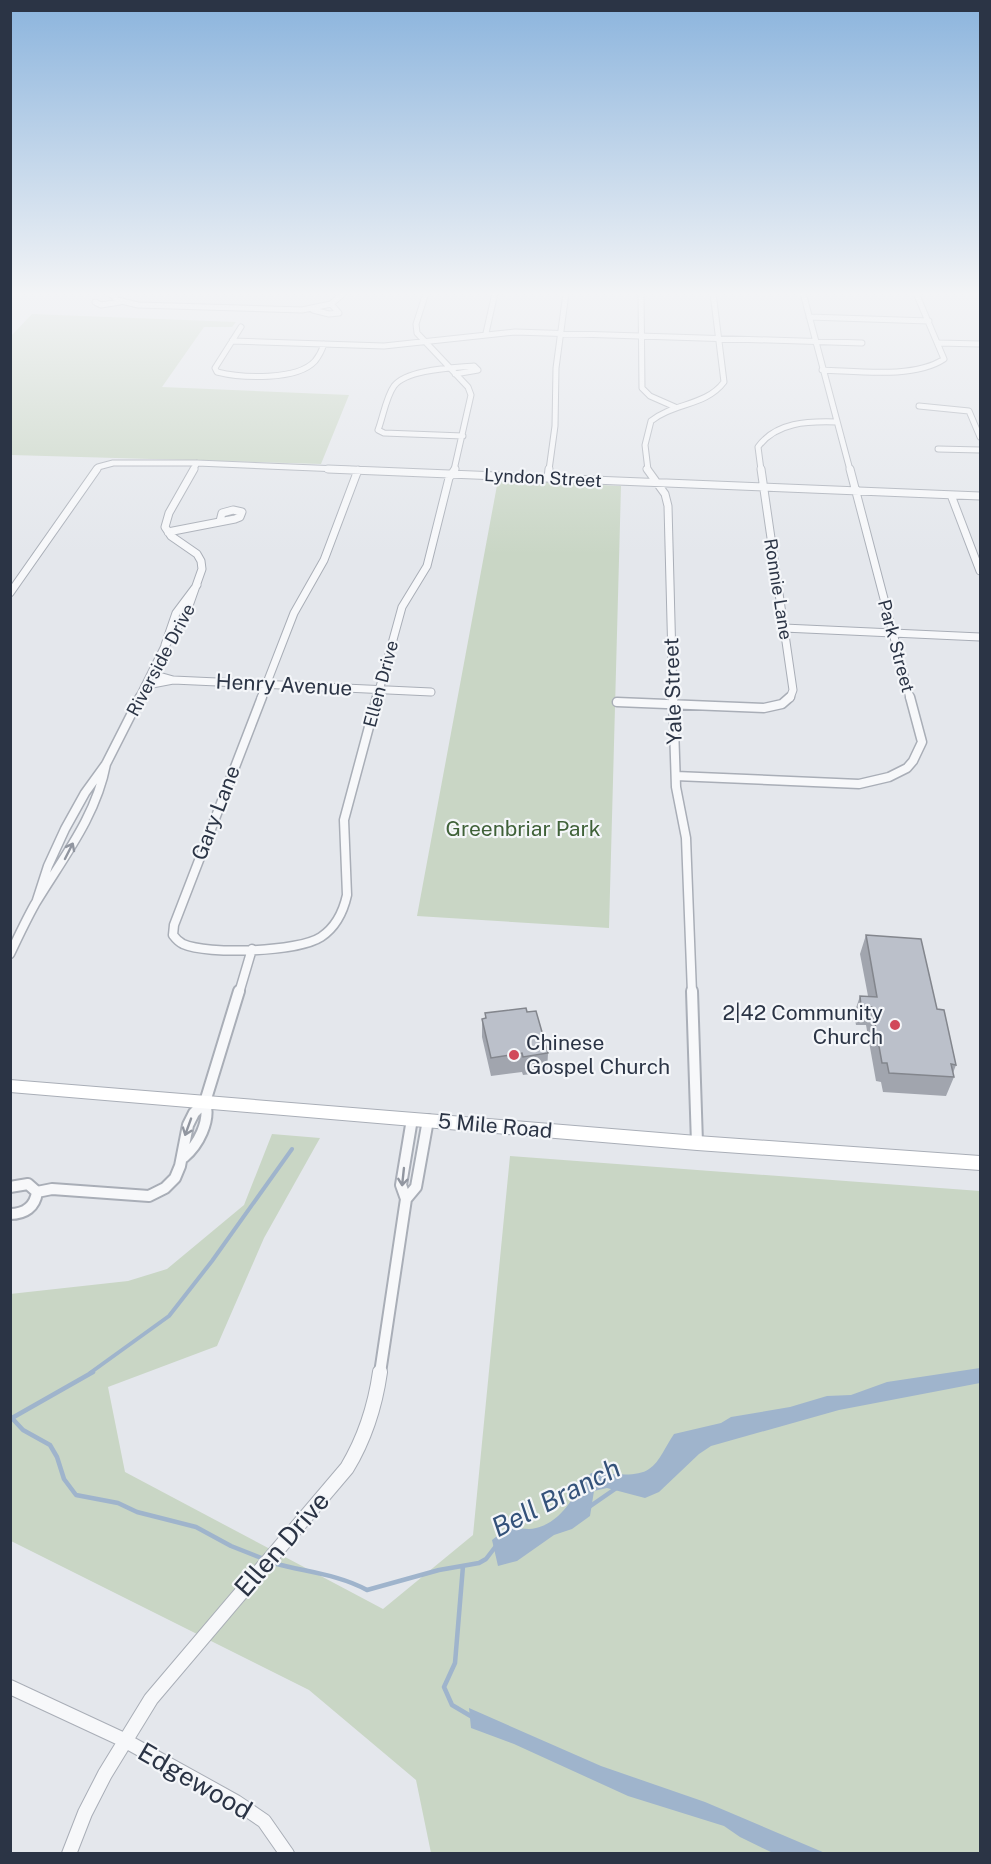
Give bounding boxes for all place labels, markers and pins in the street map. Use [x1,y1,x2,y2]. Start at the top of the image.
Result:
place label: 2|42 Community Church [722,1000,883,1049]
marker: 2|42 Community Church [888,1018,902,1032]
place label: Chinese Gospel Church [526,1030,670,1079]
marker: Chinese Gospel Church [507,1048,521,1062]

